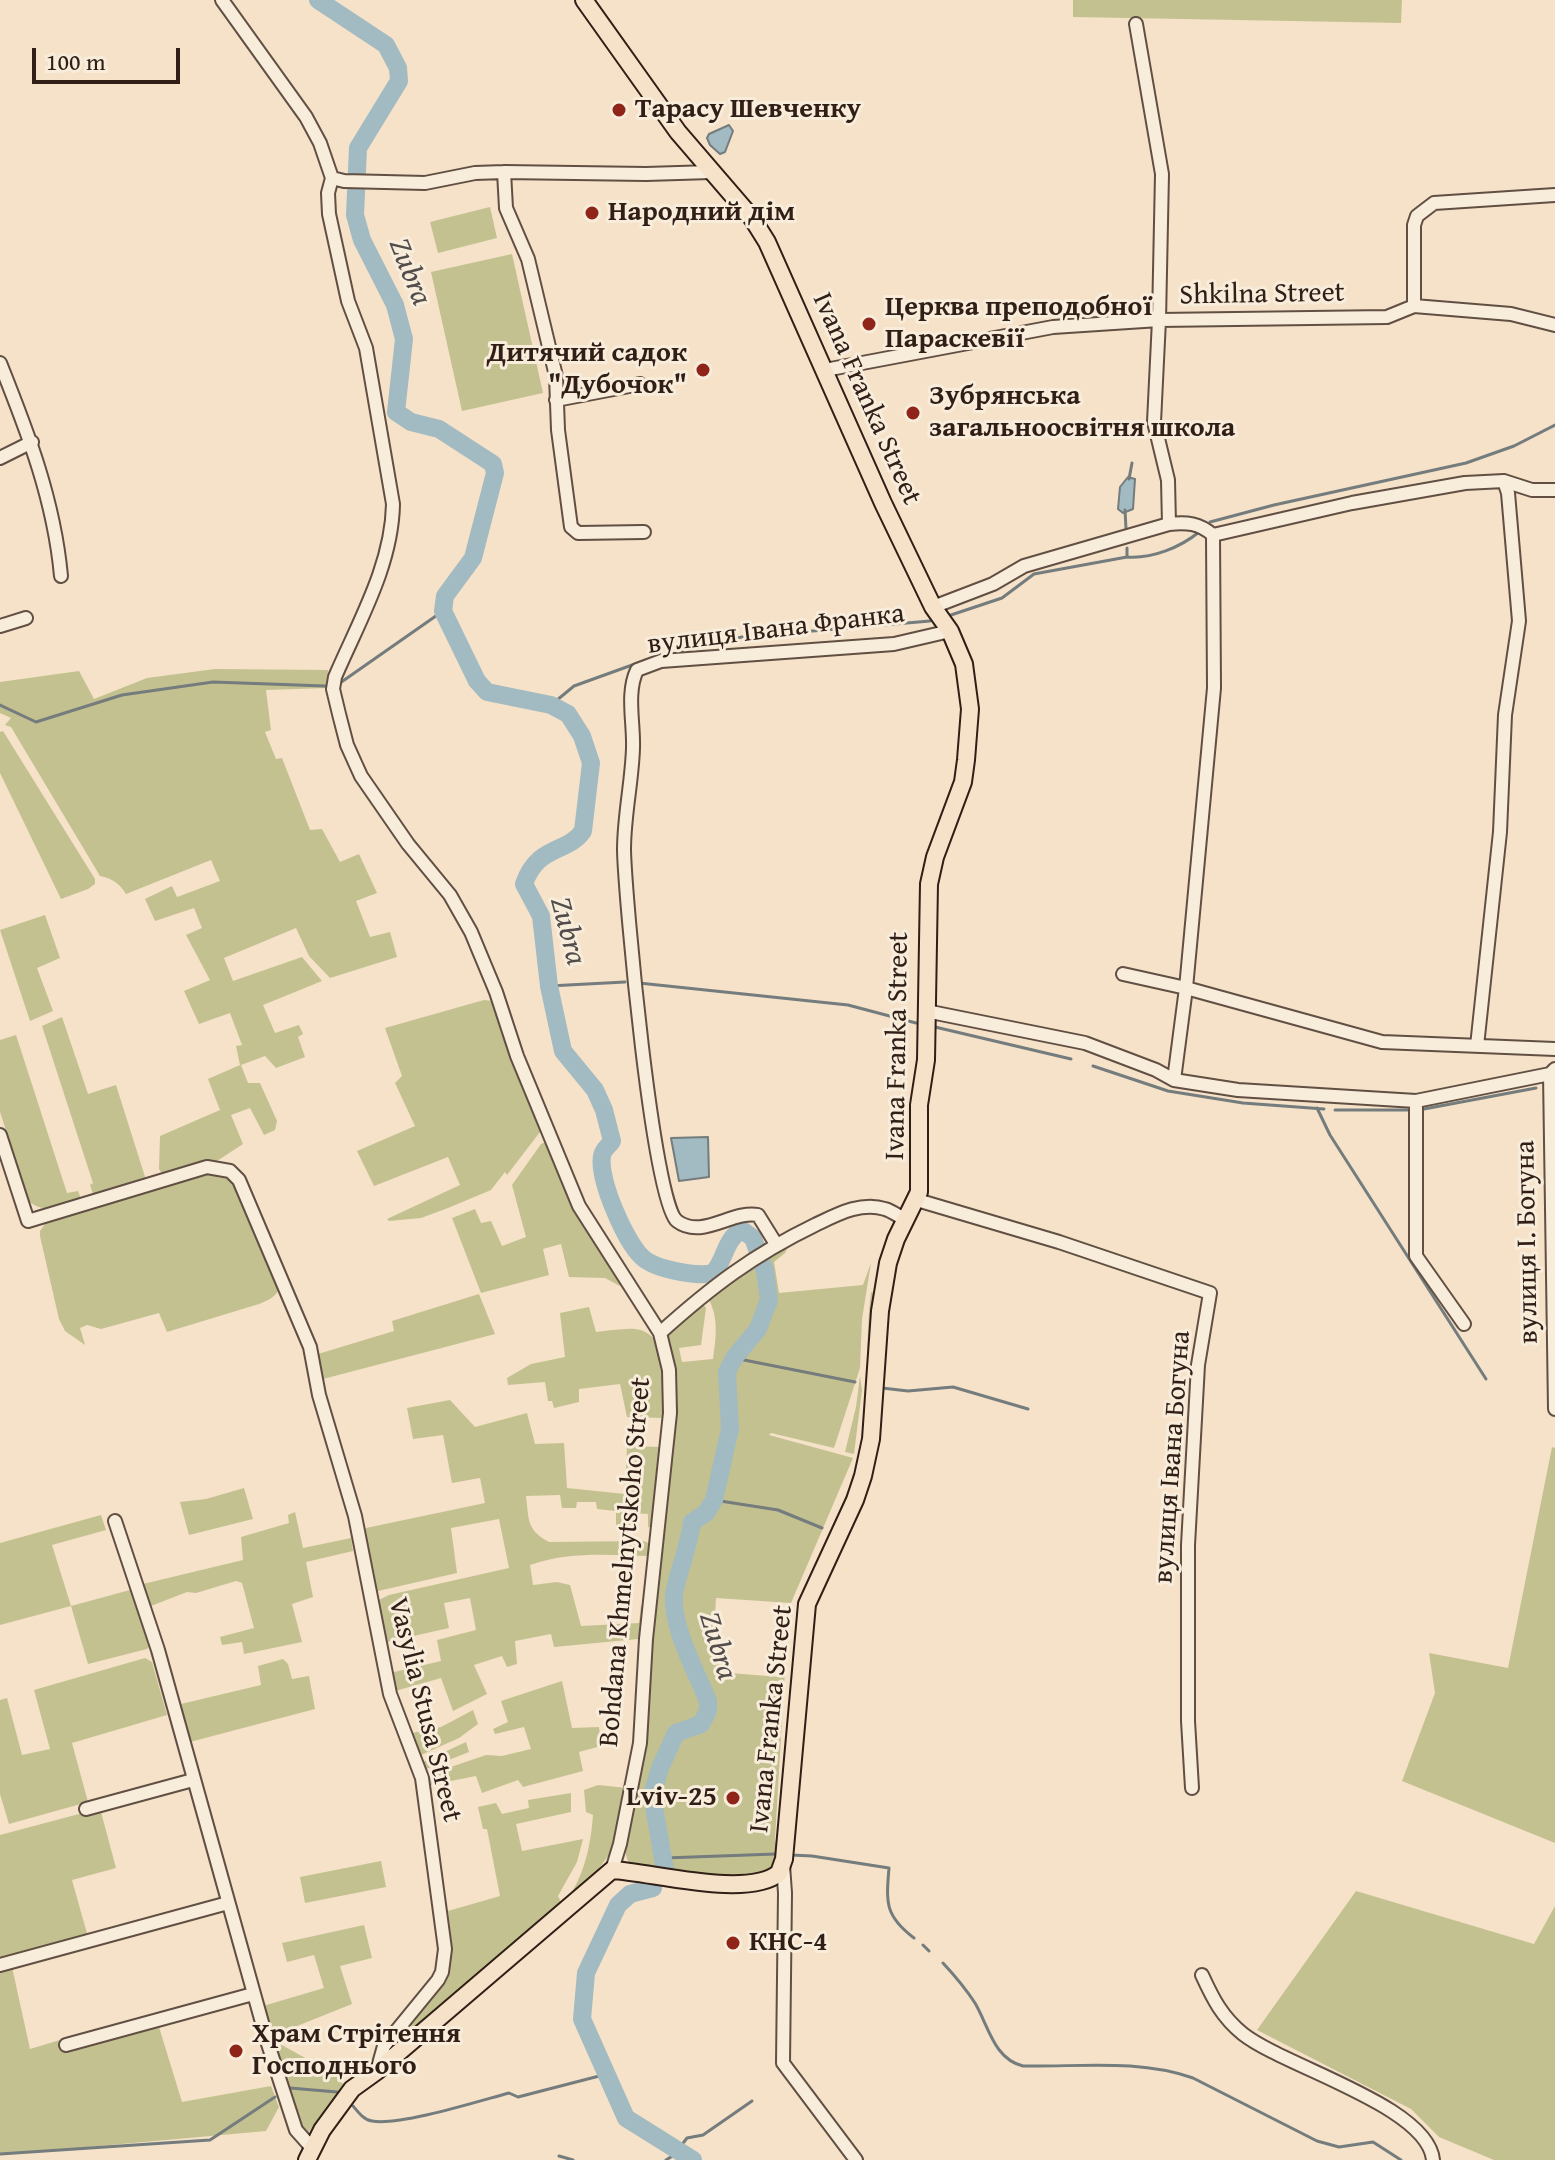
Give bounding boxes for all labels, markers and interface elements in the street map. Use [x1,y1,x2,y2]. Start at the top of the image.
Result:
scale bar [36,32,184,82]
text: 100 m [46,44,106,79]
place label: Тарасу Шевченку [635,93,861,127]
marker: Тарасу Шевченку [610,101,628,119]
place label: Народний дім [608,196,795,230]
marker: Народний дім [583,204,601,222]
water label: Zubra [379,233,439,311]
street label: Shkilna Street [1179,277,1345,313]
street label: Ivana Franka Street [804,288,928,510]
place label: Церква преподобної Параскевії [885,291,1152,357]
marker: Церква преподобної Параскевії [860,315,878,333]
place label: Дитячий садок "Дубочок" [487,337,687,403]
marker: Дитячий садок "Дубочок" [694,361,712,379]
place label: Зубрянська загальноосвітня школа [929,380,1235,446]
marker: Зубрянська загальноосвітня школа [904,404,922,422]
street label: вулиця Івана Франка [646,598,906,662]
water label: Zubra [541,893,593,969]
street label: Ivana Franka Street [879,931,917,1161]
street label: вулиця І. Богуна [1509,1140,1547,1344]
street label: вулиця Івана Богуна [1147,1329,1199,1585]
street label: Bohdana Khmelnytskoho Street [593,1376,659,1748]
street label: Vasylia Stusa Street [380,1594,468,1826]
street label: Ivana Franka Street [743,1604,801,1834]
water label: Zubra [690,1608,744,1684]
place label: Lviv-25 [626,1781,717,1815]
marker: Lviv-25 [724,1789,742,1807]
place label: КНС-4 [749,1926,828,1960]
marker: КНС-4 [724,1934,742,1952]
place label: Храм Стрітення Господнього [252,2018,461,2084]
marker: Храм Стрітення Господнього [227,2042,245,2060]

